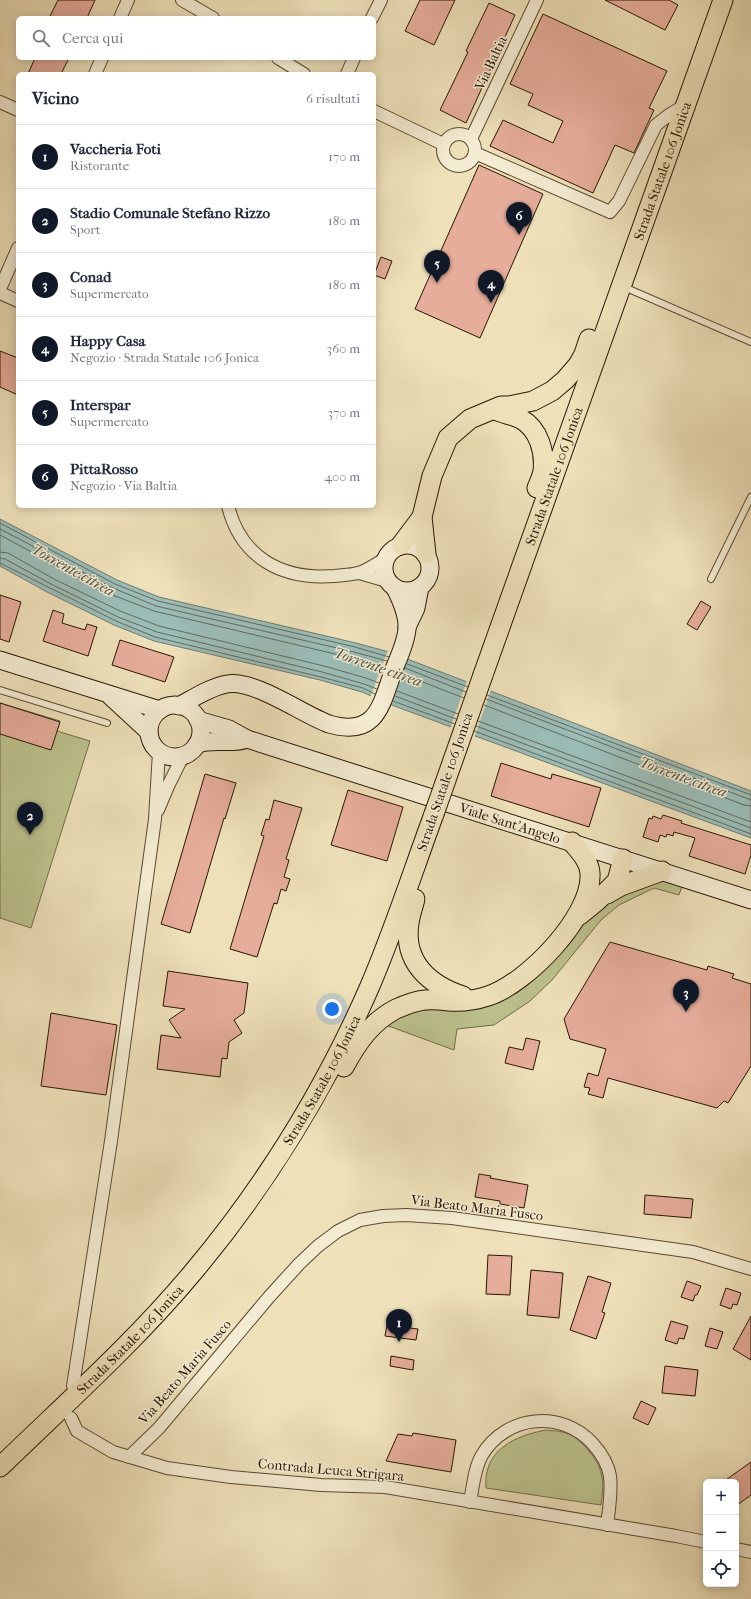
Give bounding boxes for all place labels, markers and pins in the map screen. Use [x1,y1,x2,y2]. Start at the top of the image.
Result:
pin: 6 [506,202,532,235]
pin: 5 [424,250,450,283]
pin: 4 [478,270,504,303]
pin: 2 [17,802,43,835]
pin: 3 [673,979,699,1012]
pin: 1 [386,1309,412,1342]

